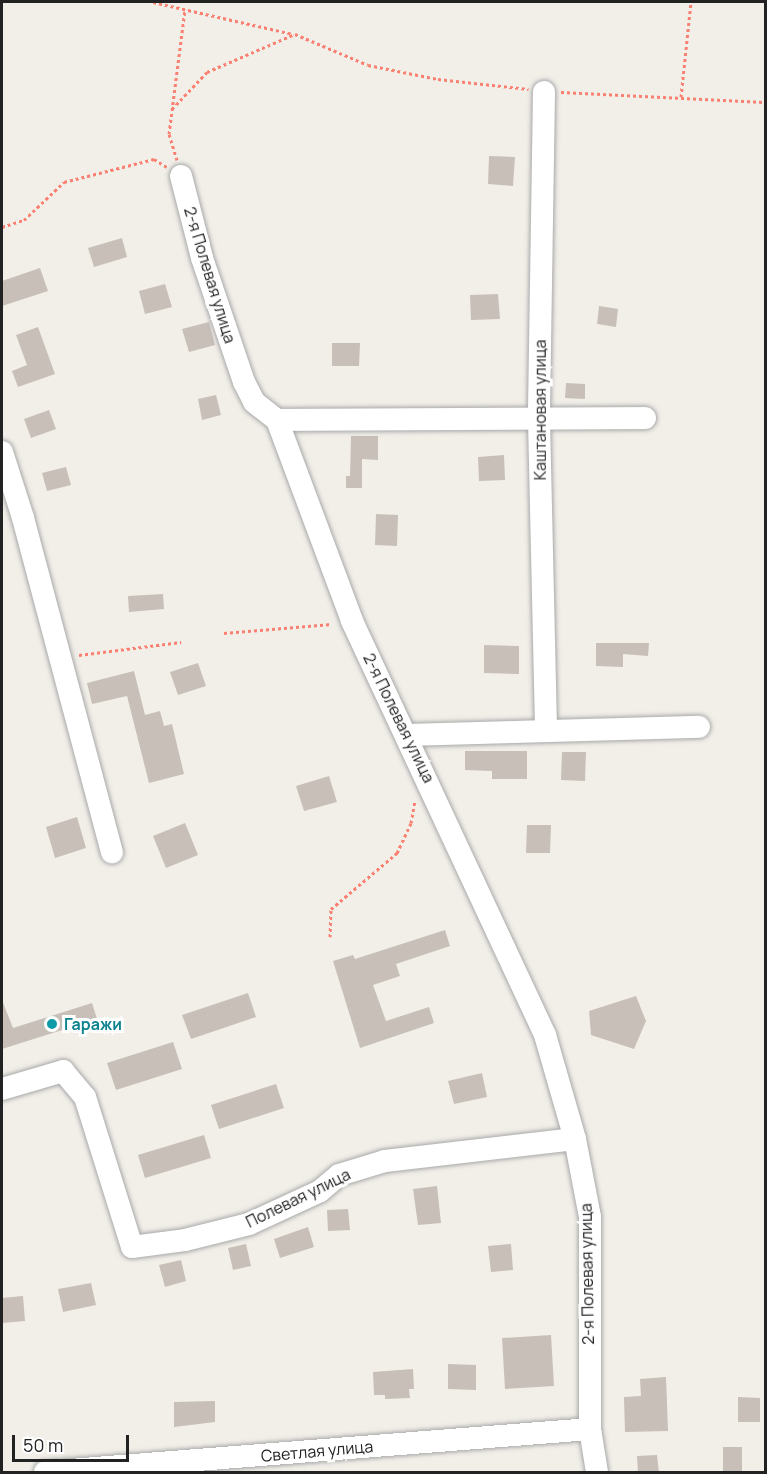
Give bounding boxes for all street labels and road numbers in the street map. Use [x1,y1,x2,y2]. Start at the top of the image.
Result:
street label: 2-я Полевая улица [180,204,240,346]
street label: Каштановая улица [530,340,550,480]
street label: 2-я Полевая улица [359,650,439,786]
street label: Полевая улица [243,1164,353,1232]
street label: 2-я Полевая улица [576,1203,598,1345]
street label: Светлая улица [260,1437,374,1465]

